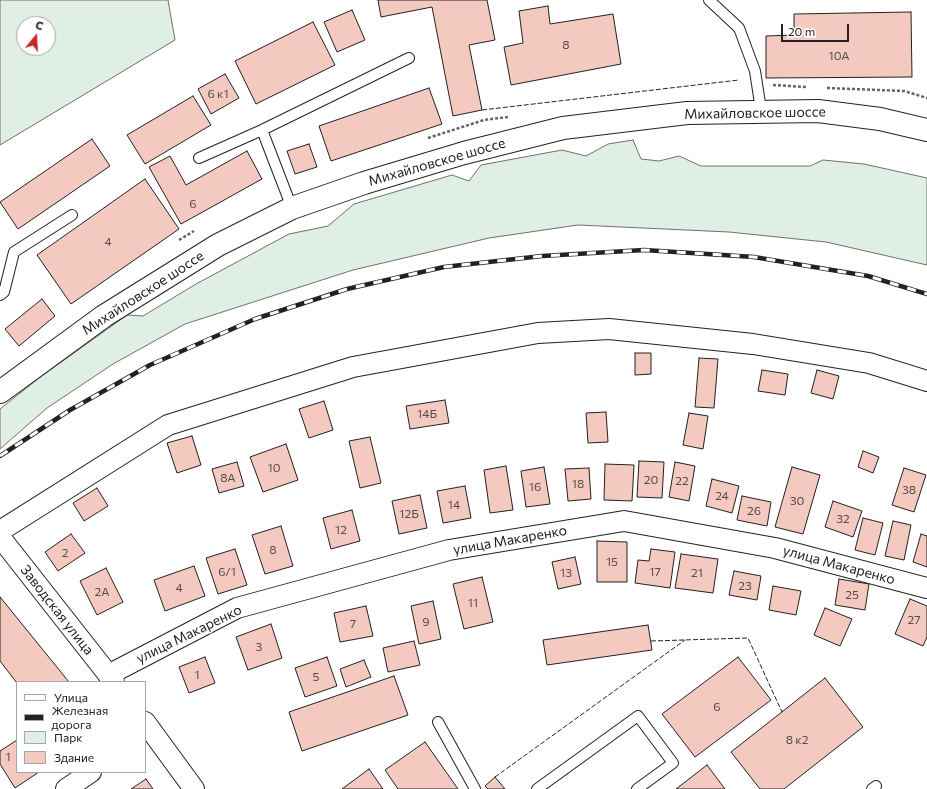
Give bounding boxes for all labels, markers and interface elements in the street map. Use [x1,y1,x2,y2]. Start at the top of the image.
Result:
north arrow [16,16,56,56]
scale bar [783,16,851,42]
text: С [34,18,45,32]
text: 20 m [788,24,815,38]
house number: 8 [562,38,570,52]
house number: 10А [829,49,849,63]
house number: 6 к1 [207,87,229,101]
street label: Михайловское шоссе [684,103,826,123]
street label: Михайловское шоссе [367,134,507,190]
house number: 6 [189,197,197,211]
house number: 4 [104,235,112,249]
street label: Михайловское шоссе [79,247,207,339]
house number: 14Б [417,407,437,421]
house number: 10 [268,461,280,475]
house number: 8А [220,471,236,485]
house number: 20 [644,473,658,487]
house number: 22 [675,474,689,488]
house number: 18 [572,477,584,491]
house number: 16 [529,480,541,494]
house number: 38 [902,483,916,497]
house number: 24 [715,489,729,503]
house number: 30 [790,494,804,508]
house number: 14 [448,498,460,512]
house number: 26 [747,504,761,518]
house number: 12Б [399,507,419,521]
house number: 32 [836,512,850,526]
street label: улица Макаренко [452,522,568,558]
house number: 12 [335,523,347,537]
street label: улица Макаренко [781,542,897,588]
house number: 8 [269,543,277,557]
house number: 2 [62,546,68,560]
house number: 15 [606,555,618,569]
street label: Заводская улица [17,562,97,658]
house number: 6/1 [218,565,236,579]
house number: 17 [649,565,661,579]
house number: 13 [560,566,572,580]
house number: 21 [691,566,703,580]
house number: 23 [738,579,752,593]
house number: 4 [175,581,183,595]
house number: 2А [95,585,109,599]
house number: 25 [845,588,859,602]
house number: 11 [468,596,478,610]
street label: улица Макаренко [133,601,245,667]
house number: 27 [908,613,920,627]
house number: 9 [422,615,430,629]
house number: 7 [350,617,356,631]
house number: 3 [256,640,262,654]
house number: 1 [194,668,200,682]
house number: 5 [313,670,319,684]
legend [16,681,146,773]
text: Улица [54,690,88,704]
house number: 6 [713,700,721,714]
text: Железная дорога [52,703,108,731]
text: Парк [54,730,83,744]
house number: 8 к2 [786,733,808,747]
house number: 1 [5,750,11,764]
text: Здание [54,750,94,764]

